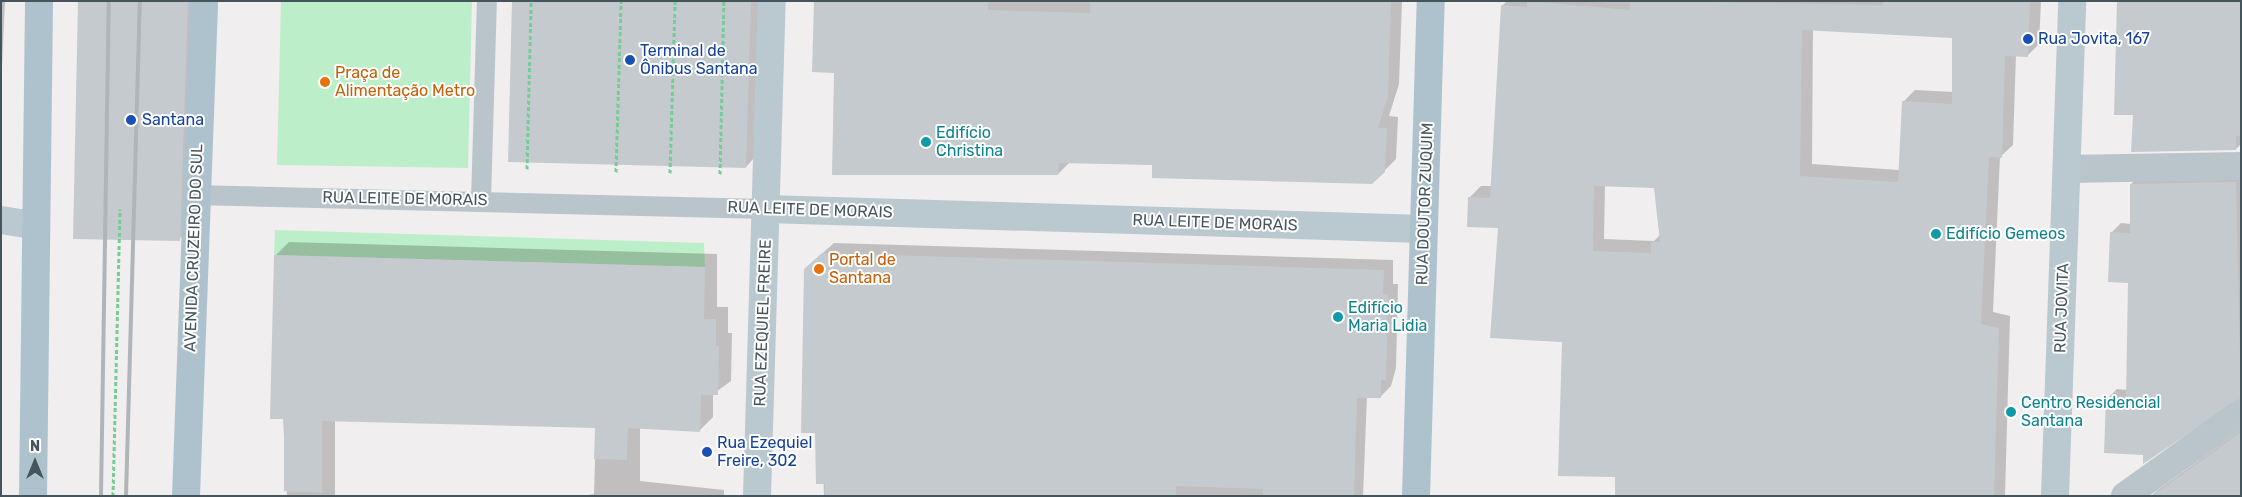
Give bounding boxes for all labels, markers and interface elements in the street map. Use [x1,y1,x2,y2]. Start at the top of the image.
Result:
place label: Rua Jovita, 167 [2038,29,2150,49]
marker: Rua Jovita, 167 [2022,33,2034,45]
place label: Terminal de Ônibus Santana [640,41,758,79]
marker: Terminal de Ônibus Santana [624,54,636,66]
place label: Praça de Alimentação Metro [335,63,475,101]
marker: Praça de Alimentação Metro [319,76,331,88]
place label: Santana [142,110,204,130]
marker: Santana [124,113,138,127]
street label: RUA DOUTOR ZUQUIM [1413,122,1437,286]
place label: Edifício Christina [936,123,1003,161]
marker: Edifício Christina [920,136,932,148]
street label: AVENIDA CRUZEIRO DO SUL [181,144,207,352]
street label: RUA LEITE DE MORAIS [322,188,488,210]
street label: RUA LEITE DE MORAIS [727,198,893,222]
street label: RUA LEITE DE MORAIS [1132,211,1298,235]
place label: Edifício Gemeos [1946,224,2065,244]
marker: Edifício Gemeos [1930,228,1942,240]
street label: RUA EZEQUIEL FREIRE [750,239,776,407]
place label: Portal de Santana [829,250,896,288]
street label: RUA JOVITA [2051,262,2073,354]
marker: Portal de Santana [813,263,825,275]
place label: Edifício Maria Lidia [1348,298,1427,336]
marker: Edifício Maria Lidia [1332,311,1344,323]
place label: Centro Residencial Santana [2021,393,2160,431]
marker: Centro Residencial Santana [2005,406,2017,418]
place label: Rua Ezequiel Freire, 302 [717,433,812,471]
north arrow [10,437,60,487]
text: N [30,438,40,455]
marker: Rua Ezequiel Freire, 302 [701,446,713,458]

